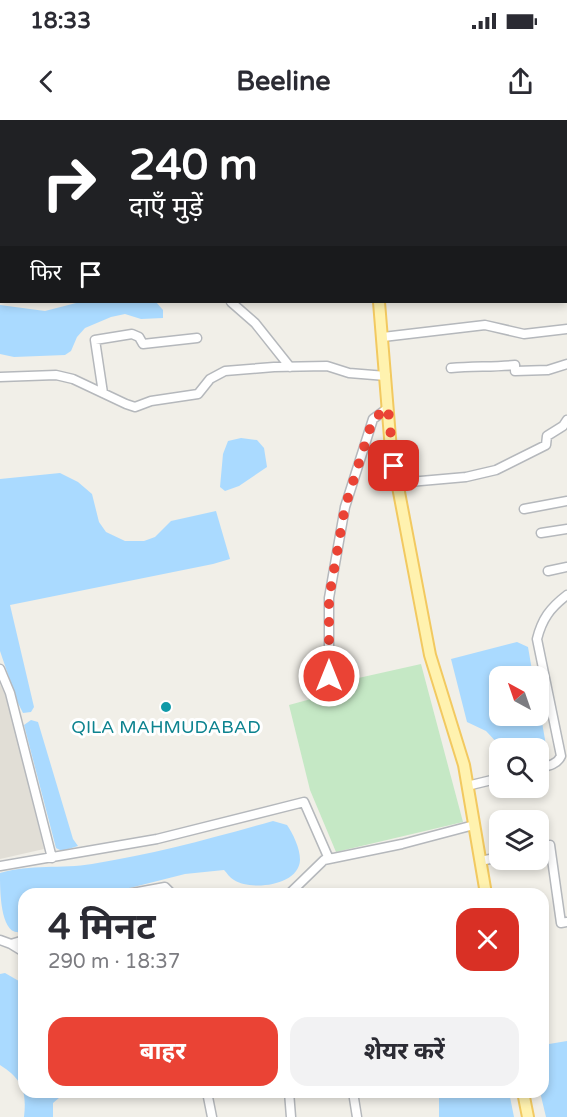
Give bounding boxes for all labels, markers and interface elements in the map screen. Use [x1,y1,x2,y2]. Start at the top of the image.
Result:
text: 18:33 [30,8,91,34]
icon: back [30,65,63,98]
text: Beeline [236,65,331,98]
icon: share [504,65,537,98]
text: 240 m [129,140,258,191]
icon: right [30,144,108,222]
text: दाएँ मुड़ें [129,191,203,224]
icon: arrive [74,258,107,291]
text: फिर [30,260,62,286]
pin [368,440,419,491]
icon: arrive [377,449,410,482]
position arrow [297,644,361,708]
north arrow [489,666,549,726]
map controls [489,666,549,870]
marker: QILA MAHMUDABAD [159,700,173,714]
place label: QILA MAHMUDABAD [71,716,261,738]
button: search [489,738,549,798]
button: layers [489,810,549,870]
text: 4 मिनट [48,906,156,949]
button: close [456,908,519,971]
text: 290 m · 18:37 [48,950,180,974]
button: बाहर [48,1017,278,1086]
button: शेयर करें [290,1017,519,1086]

